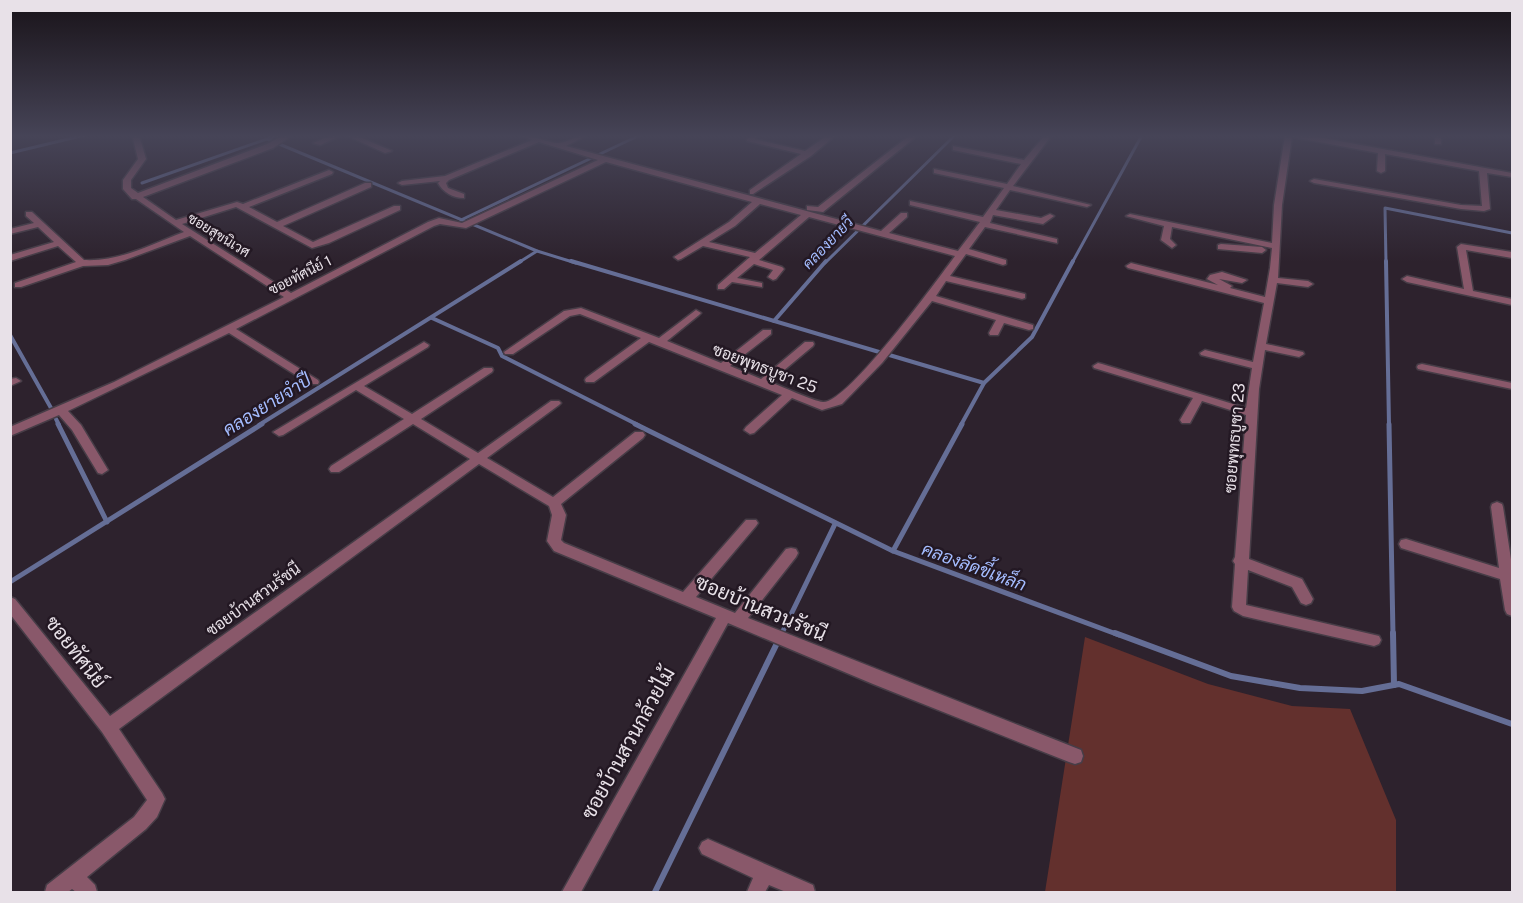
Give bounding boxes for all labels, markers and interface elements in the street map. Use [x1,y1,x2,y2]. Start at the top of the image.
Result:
street label: ซอยสุขนิเวศ [184,210,253,262]
water label: คลองยายวี [798,212,857,272]
street label: ซอยทัศนีย์ 1 [265,251,334,298]
street label: ซอยพุทธบูชา 25 [709,340,820,399]
water label: คลองยายจำปี [218,368,316,440]
street label: ซอยพุทธบูชา 23 [1220,382,1251,494]
water label: คลองลัดขี้เหล็ก [919,533,1031,595]
street label: ซอยบ้านสวนรัชนี [201,557,304,640]
street label: ซอยบ้านสวนรัชนี [692,569,831,646]
street label: ซอยทัศนีย์ [40,610,113,693]
street label: ซอยบ้านสวนกล้วยไม้ [575,661,680,823]

